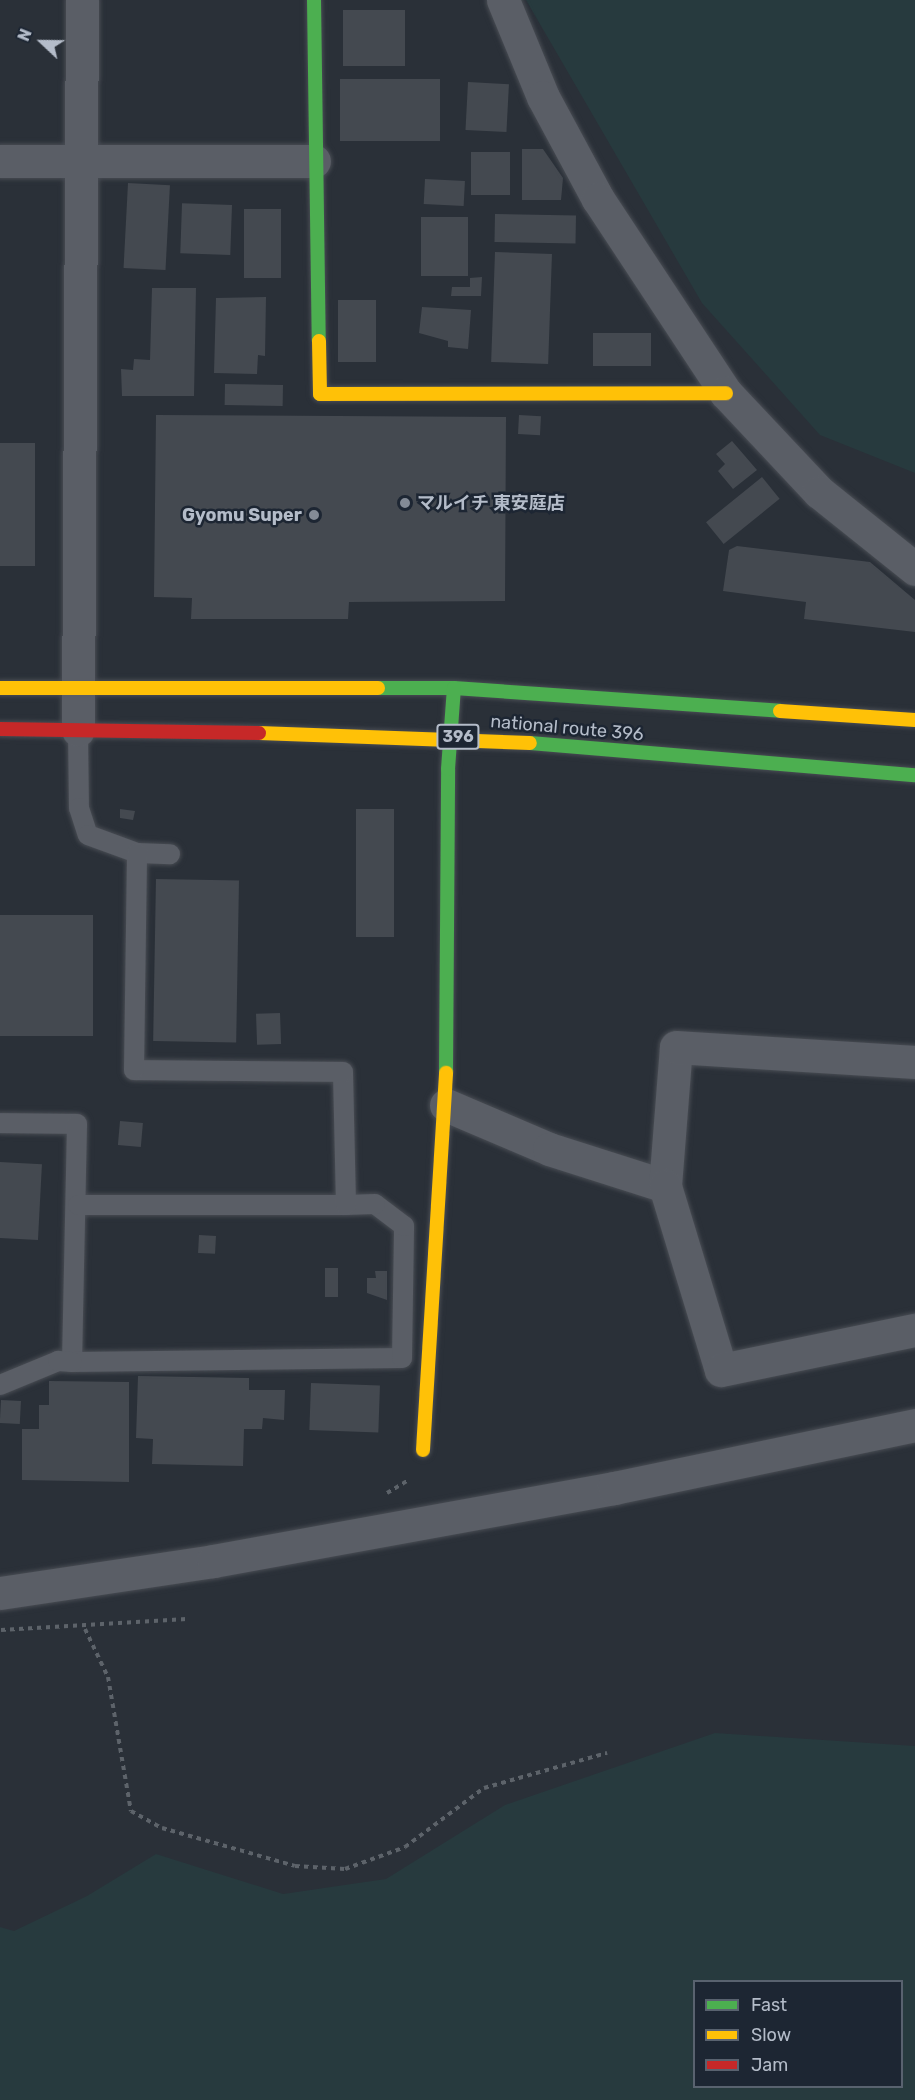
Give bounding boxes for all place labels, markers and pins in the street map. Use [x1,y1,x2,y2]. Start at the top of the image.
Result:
place label: マルイチ 東安庭店 [417,492,565,514]
marker: マルイチ 東安庭店 [398,496,412,510]
place label: Gyomu Super [182,504,302,526]
marker: Gyomu Super [307,508,321,522]

